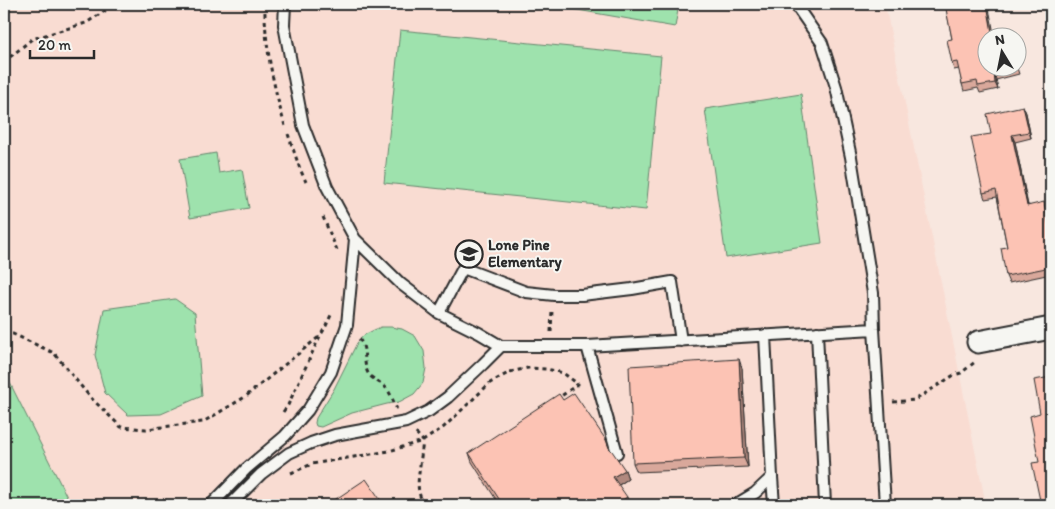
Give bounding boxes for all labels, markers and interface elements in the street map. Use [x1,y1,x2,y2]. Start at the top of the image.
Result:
scale bar [30,28,94,60]
north arrow [978,28,1028,78]
text: N [994,30,1006,49]
text: 20 m [38,36,72,54]
place label: Lone Pine Elementary [488,236,562,272]
school or university icon: Lone Pine Elementary [454,239,484,269]

